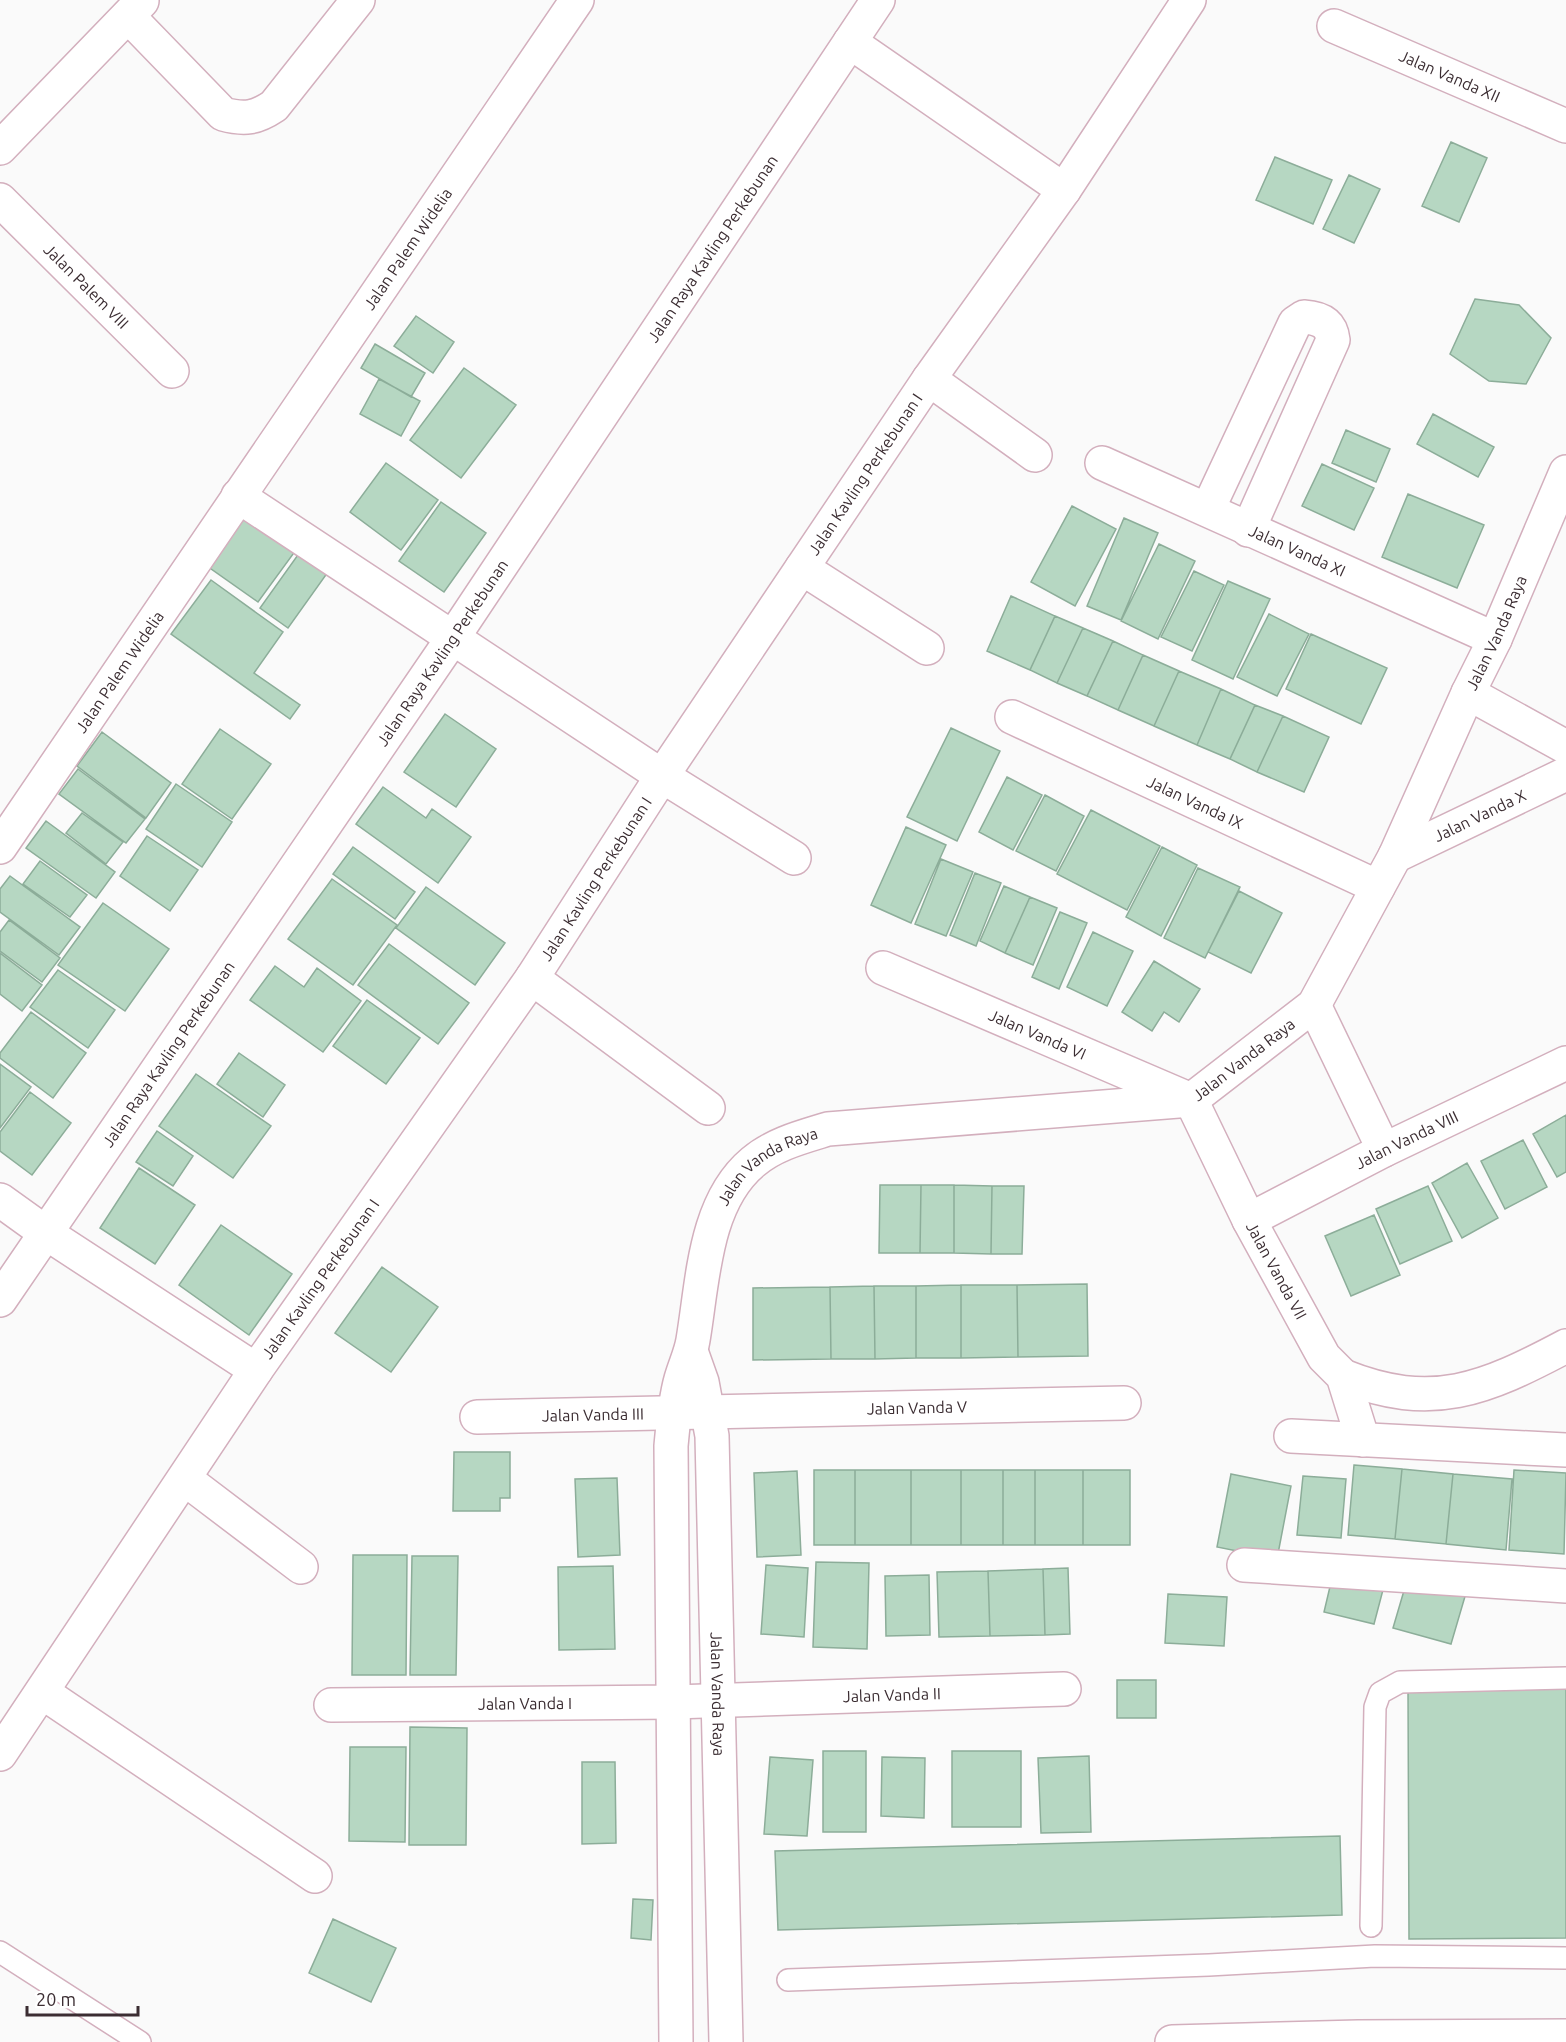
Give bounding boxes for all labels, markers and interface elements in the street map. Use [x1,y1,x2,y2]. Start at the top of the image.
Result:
street label: Jalan Vanda XII [1397,46,1503,106]
street label: Jalan Raya Kavling Perkebunan [644,152,781,345]
street label: Jalan Palem Widelia [360,184,455,313]
street label: Jalan Palem VIII [40,240,133,332]
street label: Jalan Kavling Perkebunan I [804,390,926,558]
street label: Jalan Vanda XI [1246,521,1348,580]
street label: Jalan Raya Kavling Perkebunan [373,556,511,749]
street label: Jalan Vanda Raya [1462,573,1530,693]
street label: Jalan Palem Widelia [72,608,167,736]
street label: Jalan Vanda IX [1144,772,1246,832]
street label: Jalan Vanda X [1431,786,1529,845]
street label: Jalan Kavling Perkebunan I [537,794,655,964]
street label: Jalan Raya Kavling Perkebunan [98,958,238,1150]
street label: Jalan Vanda VI [986,1005,1089,1063]
street label: Jalan Vanda Raya [1189,1014,1298,1104]
street label: Jalan Vanda VIII [1352,1107,1461,1172]
street label: Jalan Vanda Raya [714,1124,820,1208]
street label: Jalan Kavling Perkebunan I [258,1196,382,1362]
street label: Jalan Vanda VII [1243,1219,1311,1322]
street label: Jalan Vanda V [867,1397,967,1418]
street label: Jalan Vanda III [542,1404,644,1425]
street label: Jalan Vanda Raya [708,1632,728,1756]
street label: Jalan Vanda II [843,1684,941,1705]
street label: Jalan Vanda I [478,1694,572,1713]
scale bar [27,1979,138,2017]
text: 20 m [36,1989,76,2009]

